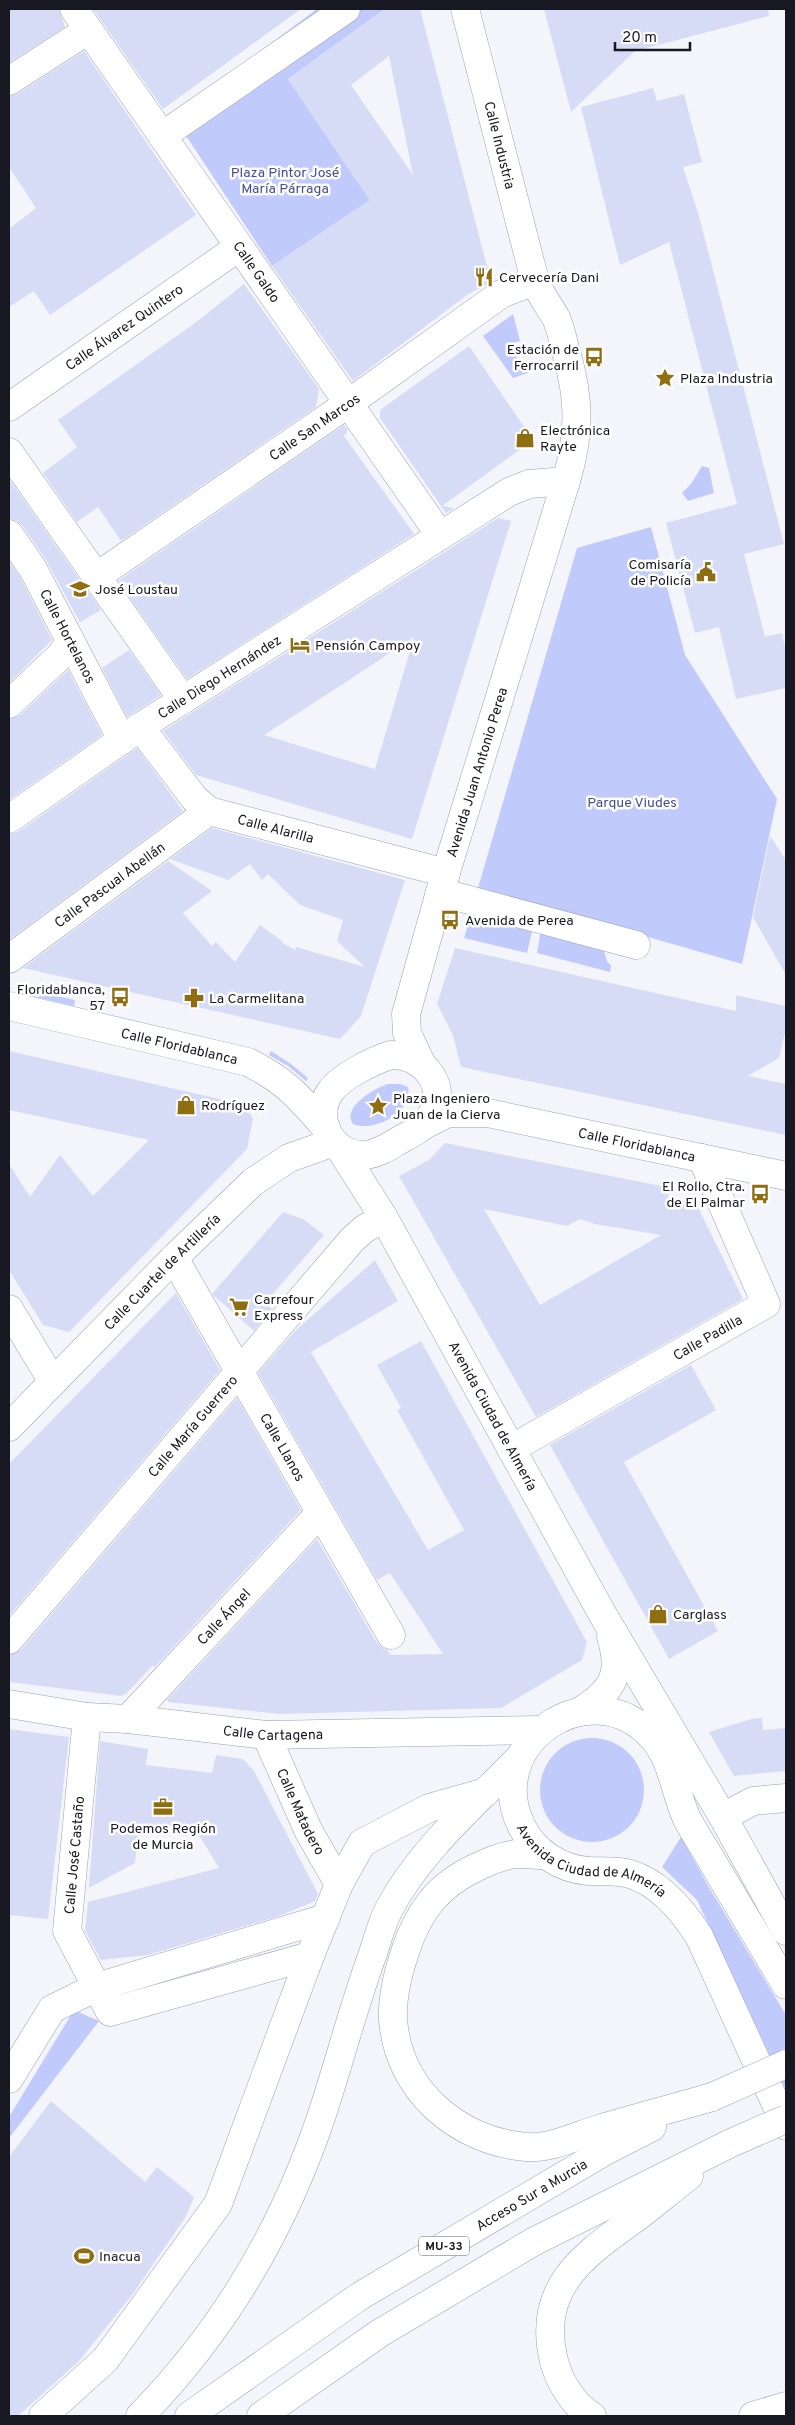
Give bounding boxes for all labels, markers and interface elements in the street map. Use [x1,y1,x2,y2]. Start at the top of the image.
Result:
scale bar [615,20,690,52]
text: 20 m [622,29,657,48]
street label: Calle Industria [479,100,518,191]
park label: Plaza Pintor José María Párraga [231,165,339,198]
street label: Calle Galdo [228,239,283,307]
restaurant icon: Cervecería Dani [473,266,495,288]
place label: Cervecería Dani [499,270,599,287]
street label: Calle Álvarez Quintero [63,281,187,375]
place label: Estación de Ferrocarril [507,342,579,375]
bus stop icon: Estación de Ferrocarril [583,346,605,368]
place icon: Plaza Industria [654,367,676,389]
place label: Plaza Industria [680,371,773,388]
street label: Calle San Marcos [266,391,364,465]
place label: Electrónica Rayte [540,423,610,456]
shop icon: Electrónica Rayte [514,427,536,449]
place label: Comisaría de Policía [628,557,691,590]
public building icon: Comisaría de Policía [695,561,717,583]
school or university icon: José Loustau [69,578,91,600]
place label: José Loustau [95,582,178,599]
street label: Calle Hortelanos [35,587,98,687]
street label: Calle Diego Hernández [155,632,285,723]
hotel icon: Pensión Campoy [289,634,311,656]
place label: Pensión Campoy [315,638,420,655]
street label: Avenida Juan Antonio Perea [444,686,512,860]
park label: Parque Viudes [587,795,677,812]
street label: Calle Alarilla [235,812,315,848]
street label: Calle Pascual Abellán [52,839,169,932]
bus stop icon: Avenida de Perea [439,909,461,931]
place label: Avenida de Perea [465,913,574,930]
place label: Floridablanca, 57 [17,982,105,1015]
bus stop icon: Floridablanca, 57 [109,986,131,1008]
pharmacy icon: La Carmelitana [183,987,205,1009]
place label: La Carmelitana [209,991,304,1008]
street label: Calle Floridablanca [119,1025,239,1069]
place label: Plaza Ingeniero Juan de la Cierva [393,1091,500,1124]
shop icon: Rodríguez [175,1094,197,1116]
place icon: Plaza Ingeniero Juan de la Cierva [367,1095,389,1117]
place label: Rodríguez [201,1098,265,1115]
street label: Calle Floridablanca [576,1125,697,1167]
place label: El Rollo, Ctra. de El Palmar [662,1179,746,1212]
bus stop icon: El Rollo, Ctra. de El Palmar [749,1183,771,1205]
street label: Calle Cuartel de Artillería [101,1211,225,1334]
place label: Carrefour Express [254,1292,314,1325]
supermarket icon: Carrefour Express [228,1296,250,1318]
street label: Calle Padilla [671,1312,746,1365]
street label: Avenida Ciudad de Almería [444,1339,540,1494]
street label: Calle María Guerrero [145,1372,242,1481]
street label: Calle Llanos [255,1410,308,1485]
street label: Calle Ángel [194,1586,255,1649]
shop icon: Carglass [647,1603,669,1625]
place label: Carglass [673,1607,727,1624]
street label: Calle Cartagena [222,1723,323,1745]
street label: Calle Matadero [272,1766,328,1859]
street label: Calle José Castaño [62,1795,89,1915]
office icon: Podemos Región de Murcia [152,1796,174,1818]
place label: Podemos Región de Murcia [110,1821,216,1854]
street label: Avenida Ciudad de Almería [512,1821,669,1902]
street label: Acceso Sur a Murcia [473,2156,591,2236]
road number: MU-33 [419,2236,469,2256]
sports icon: Inacua [73,2245,95,2267]
place label: Inacua [99,2249,141,2266]

